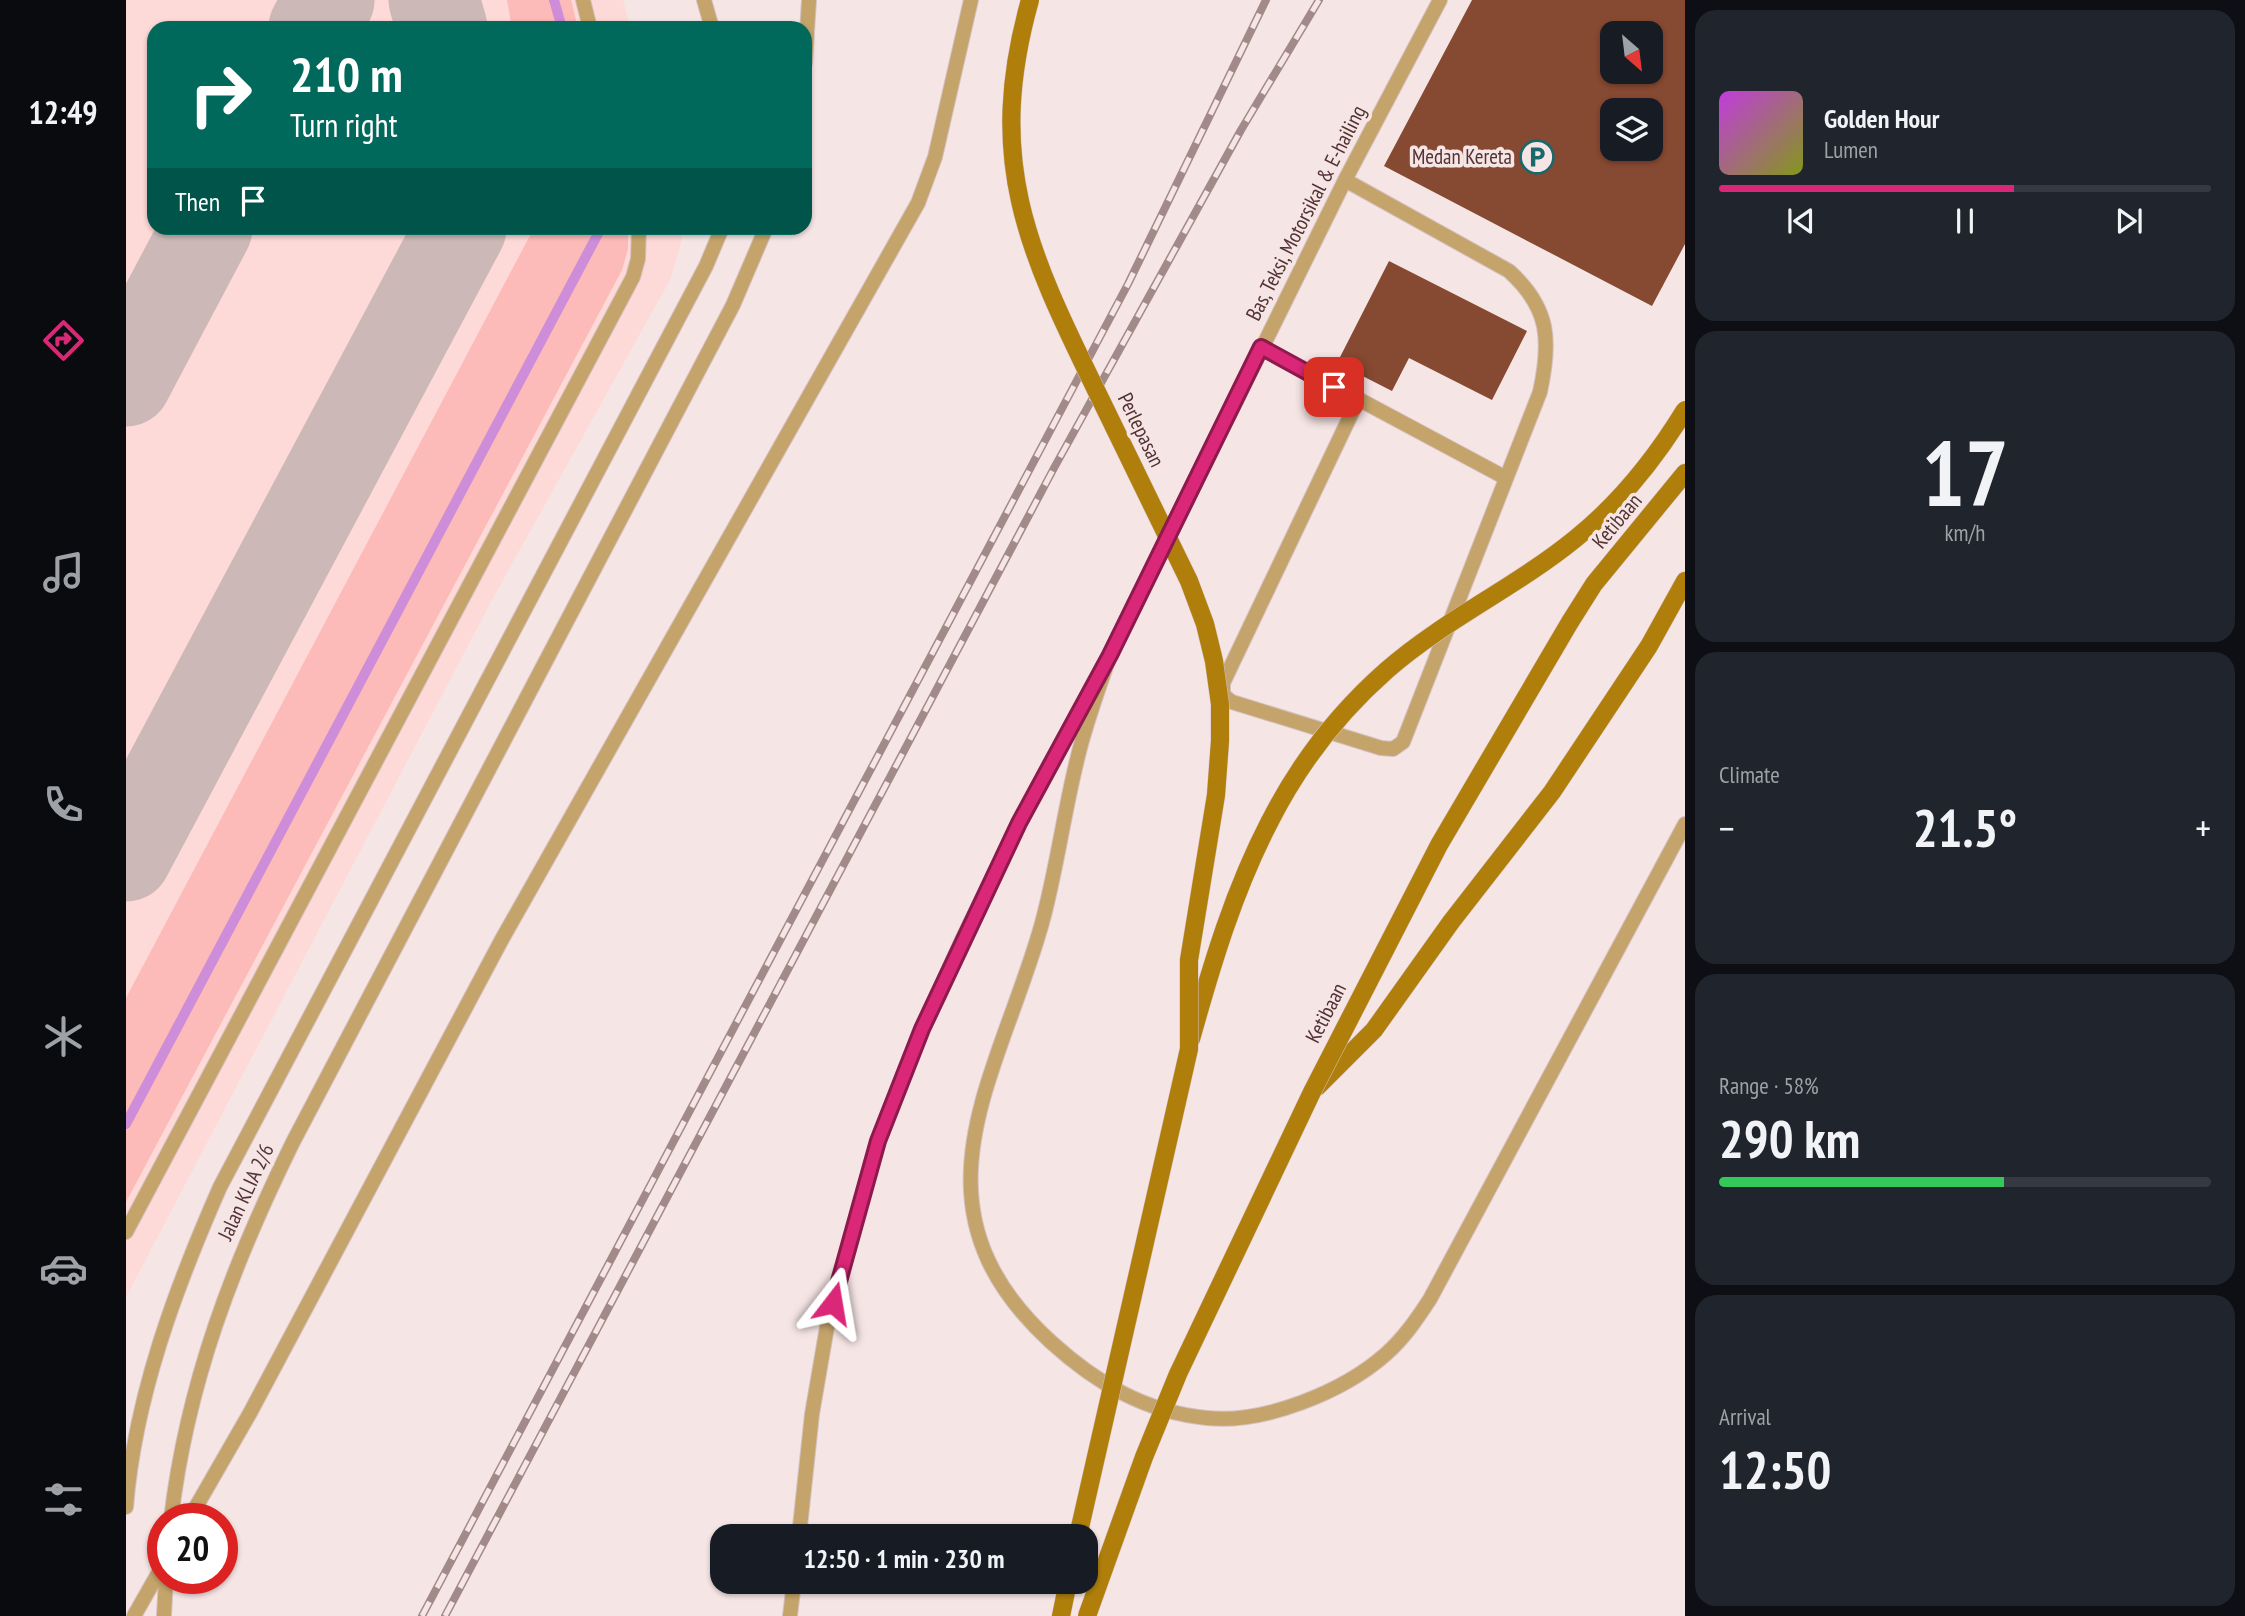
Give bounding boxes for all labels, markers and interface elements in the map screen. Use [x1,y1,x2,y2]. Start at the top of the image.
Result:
north arrow [1600,21,1662,84]
map controls [1600,21,1663,161]
text: 210 m [290,42,403,106]
icon: right [175,49,266,140]
text: 12:49 [28,91,98,133]
button: layers [1600,98,1663,161]
street label: Bas, Teksi, Motorsikal & E-hailing [1239,101,1372,325]
text: Golden Hour [1824,102,1939,135]
text: Turn right [290,104,398,146]
text: Lumen [1824,135,1878,164]
parking icon: Medan Kereta [1518,138,1556,176]
place label: Medan Kereta [1412,143,1512,170]
icon: arrive [234,182,272,220]
text: Then [175,185,220,218]
icon: previous [1782,202,1820,240]
icon: pause [1946,202,1984,240]
icon: next [2110,202,2148,240]
icon: directions [39,316,88,365]
pin [1304,357,1364,417]
icon: arrive [1315,368,1353,406]
street label: Perlepasan [1112,388,1171,471]
text: 17 [1922,413,2009,531]
street label: Ketibaan [1586,488,1647,554]
text: km/h [1945,518,1985,547]
icon: music [39,548,88,597]
text: Climate [1719,760,1780,789]
icon: phone [39,780,88,829]
text: 21.5° [1913,794,2017,861]
text: − [1719,803,1735,852]
text: + [2195,803,2211,852]
street label: Ketibaan [1299,978,1352,1047]
icon: climate [39,1012,88,1061]
text: Range · 58% [1719,1071,1819,1100]
text: 290 km [1719,1105,1860,1172]
street label: Jalan KLIA 2/6 [211,1139,280,1245]
icon: car [39,1244,88,1293]
position arrow [796,1266,870,1340]
text: Arrival [1719,1402,1771,1431]
text: 12:50 [1719,1436,1831,1503]
icon: filters [39,1475,88,1524]
speed limit sign: 20 [147,1503,238,1594]
text: 12:50 · 1 min · 230 m [804,1542,1004,1575]

